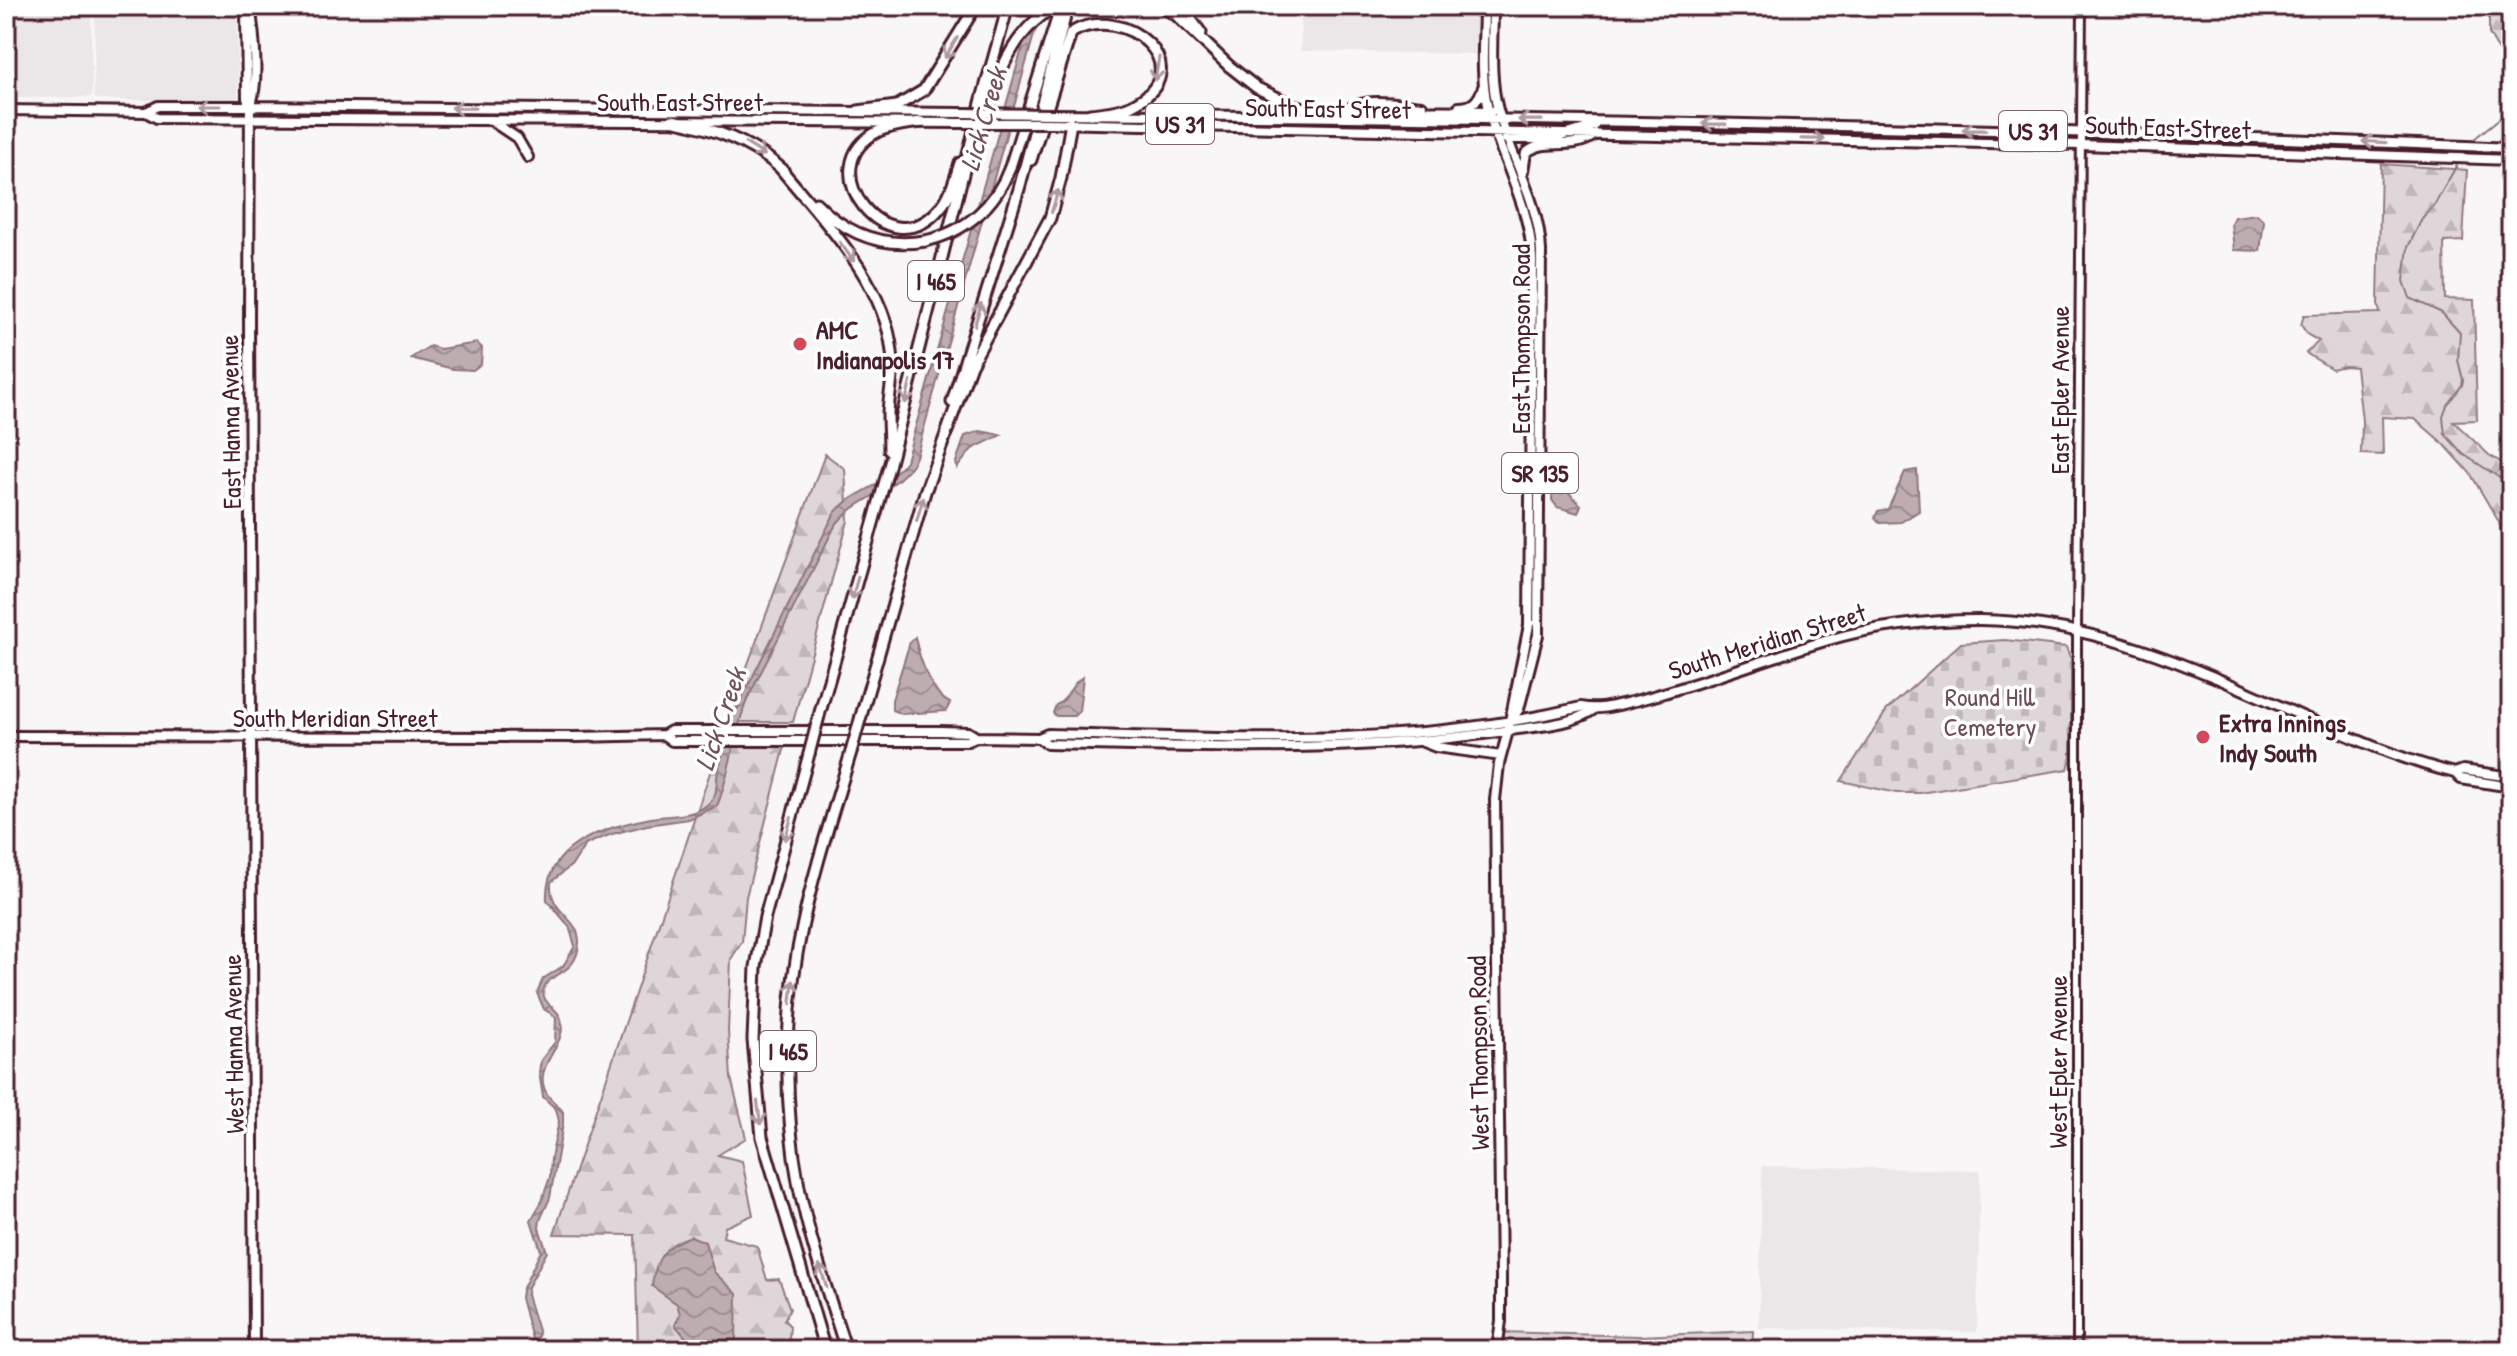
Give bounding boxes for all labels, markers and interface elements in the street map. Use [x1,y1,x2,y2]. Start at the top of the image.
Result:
one-way arrow [943,36,959,59]
one-way arrow [1149,56,1164,82]
water label: Lick Creek [950,61,1016,175]
street label: South East Street [597,84,764,119]
street label: South East Street [1245,89,1412,127]
one-way arrow [195,98,222,114]
one-way arrow [450,100,477,116]
road number: US 31 [1146,104,1214,144]
street label: South East Street [2085,107,2253,147]
road number: US 31 [1999,111,2067,151]
one-way arrow [1517,112,1544,128]
one-way arrow [1701,116,1728,132]
one-way arrow [1961,122,1988,138]
one-way arrow [1799,131,1826,147]
one-way arrow [2361,134,2388,149]
one-way arrow [743,142,766,158]
one-way arrow [1048,189,1063,215]
one-way arrow [838,241,855,262]
street label: East Thompson Road [1503,244,1538,434]
road number: I 465 [908,261,964,301]
one-way arrow [971,301,986,327]
street label: East Epler Avenue [2042,306,2077,474]
place label: AMC Indianapolis 17 [816,312,955,378]
street label: East Hanna Avenue [211,334,249,510]
marker: AMC Indianapolis 17 [791,335,809,353]
one-way arrow [899,378,914,404]
road number: SR 135 [1502,453,1578,493]
one-way arrow [913,496,928,522]
one-way arrow [847,575,862,601]
street label: South Meridian Street [1664,594,1871,688]
water label: Lick Creek [685,661,756,775]
park label: Round Hill Cemetery [1944,679,2036,744]
street label: South Meridian Street [233,700,438,735]
place label: Extra Innings Indy South [2219,705,2346,771]
marker: Extra Innings Indy South [2194,728,2212,746]
one-way arrow [780,815,795,841]
street label: West Hanna Avenue [214,954,252,1134]
street label: West Thompson Road [1459,955,1497,1151]
street label: West Epler Avenue [2040,975,2075,1149]
one-way arrow [784,979,799,1006]
road number: I 465 [760,1031,816,1071]
one-way arrow [751,1099,766,1126]
one-way arrow [815,1263,830,1289]

